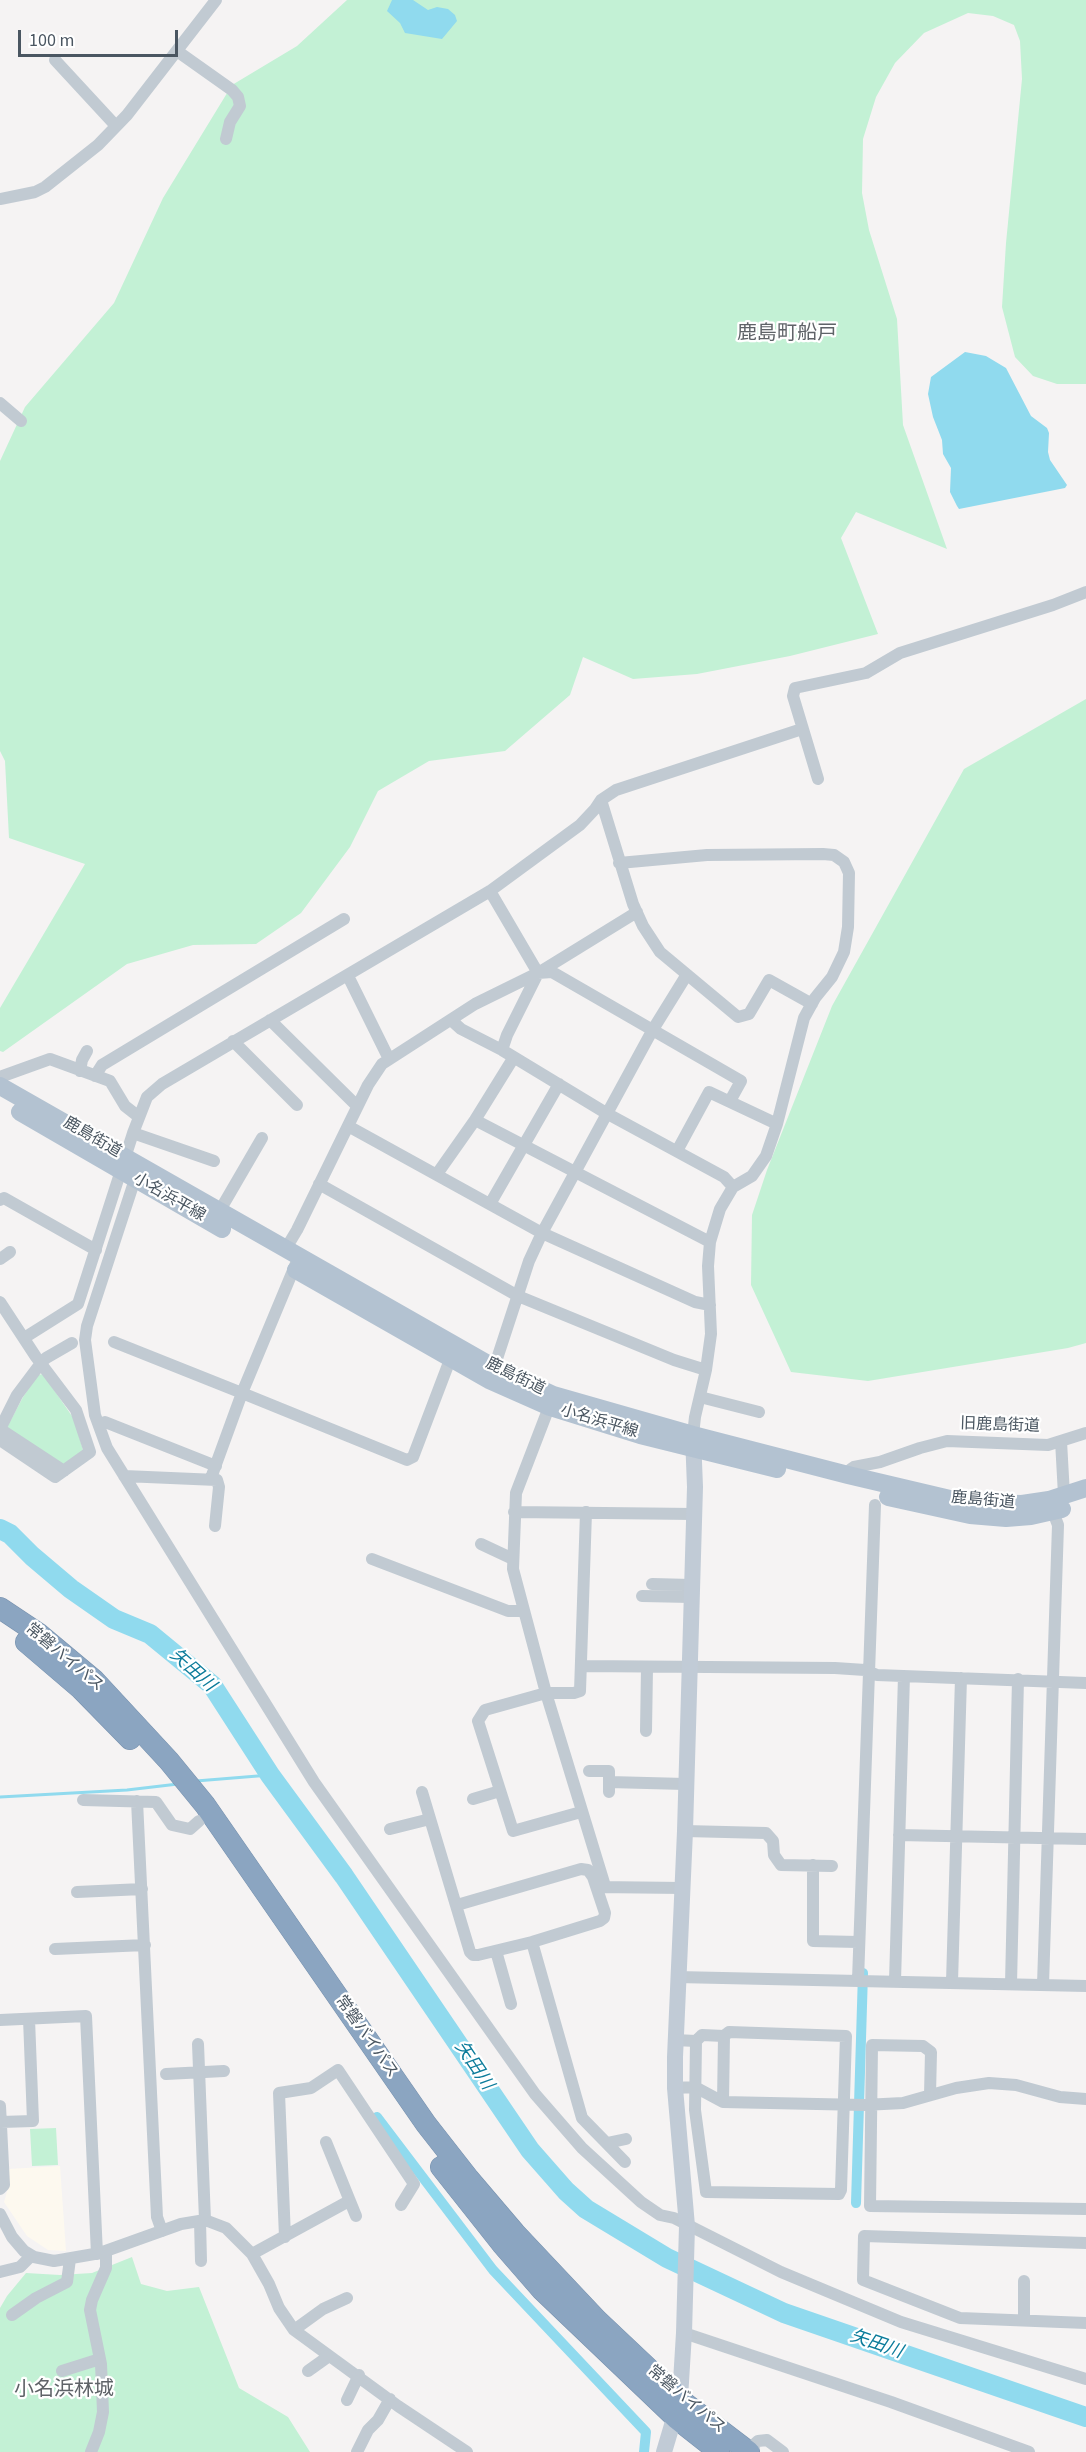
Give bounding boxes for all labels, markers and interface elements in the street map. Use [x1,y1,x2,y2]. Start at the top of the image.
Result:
scale bar [21,18,182,56]
text: 100 m [29,28,74,53]
district label: 鹿島町船戸 [737,323,837,347]
street label: 鹿島街道 [59,1114,125,1162]
street label: 小名浜平線 [130,1170,208,1226]
street label: 鹿島街道 [482,1354,548,1400]
street label: 小名浜平線 [558,1401,640,1443]
street label: 旧鹿島街道 [960,1415,1040,1437]
street label: 鹿島街道 [950,1489,1016,1513]
street label: 常磐バイパス [21,1620,107,1696]
water label: 矢田川 [165,1645,219,1697]
street label: 常磐バイパス [331,1992,401,2082]
water label: 矢田川 [449,2038,497,2094]
water label: 矢田川 [847,2326,905,2364]
street label: 常磐バイパス [643,2362,729,2438]
district label: 小名浜林城 [14,2379,114,2403]

